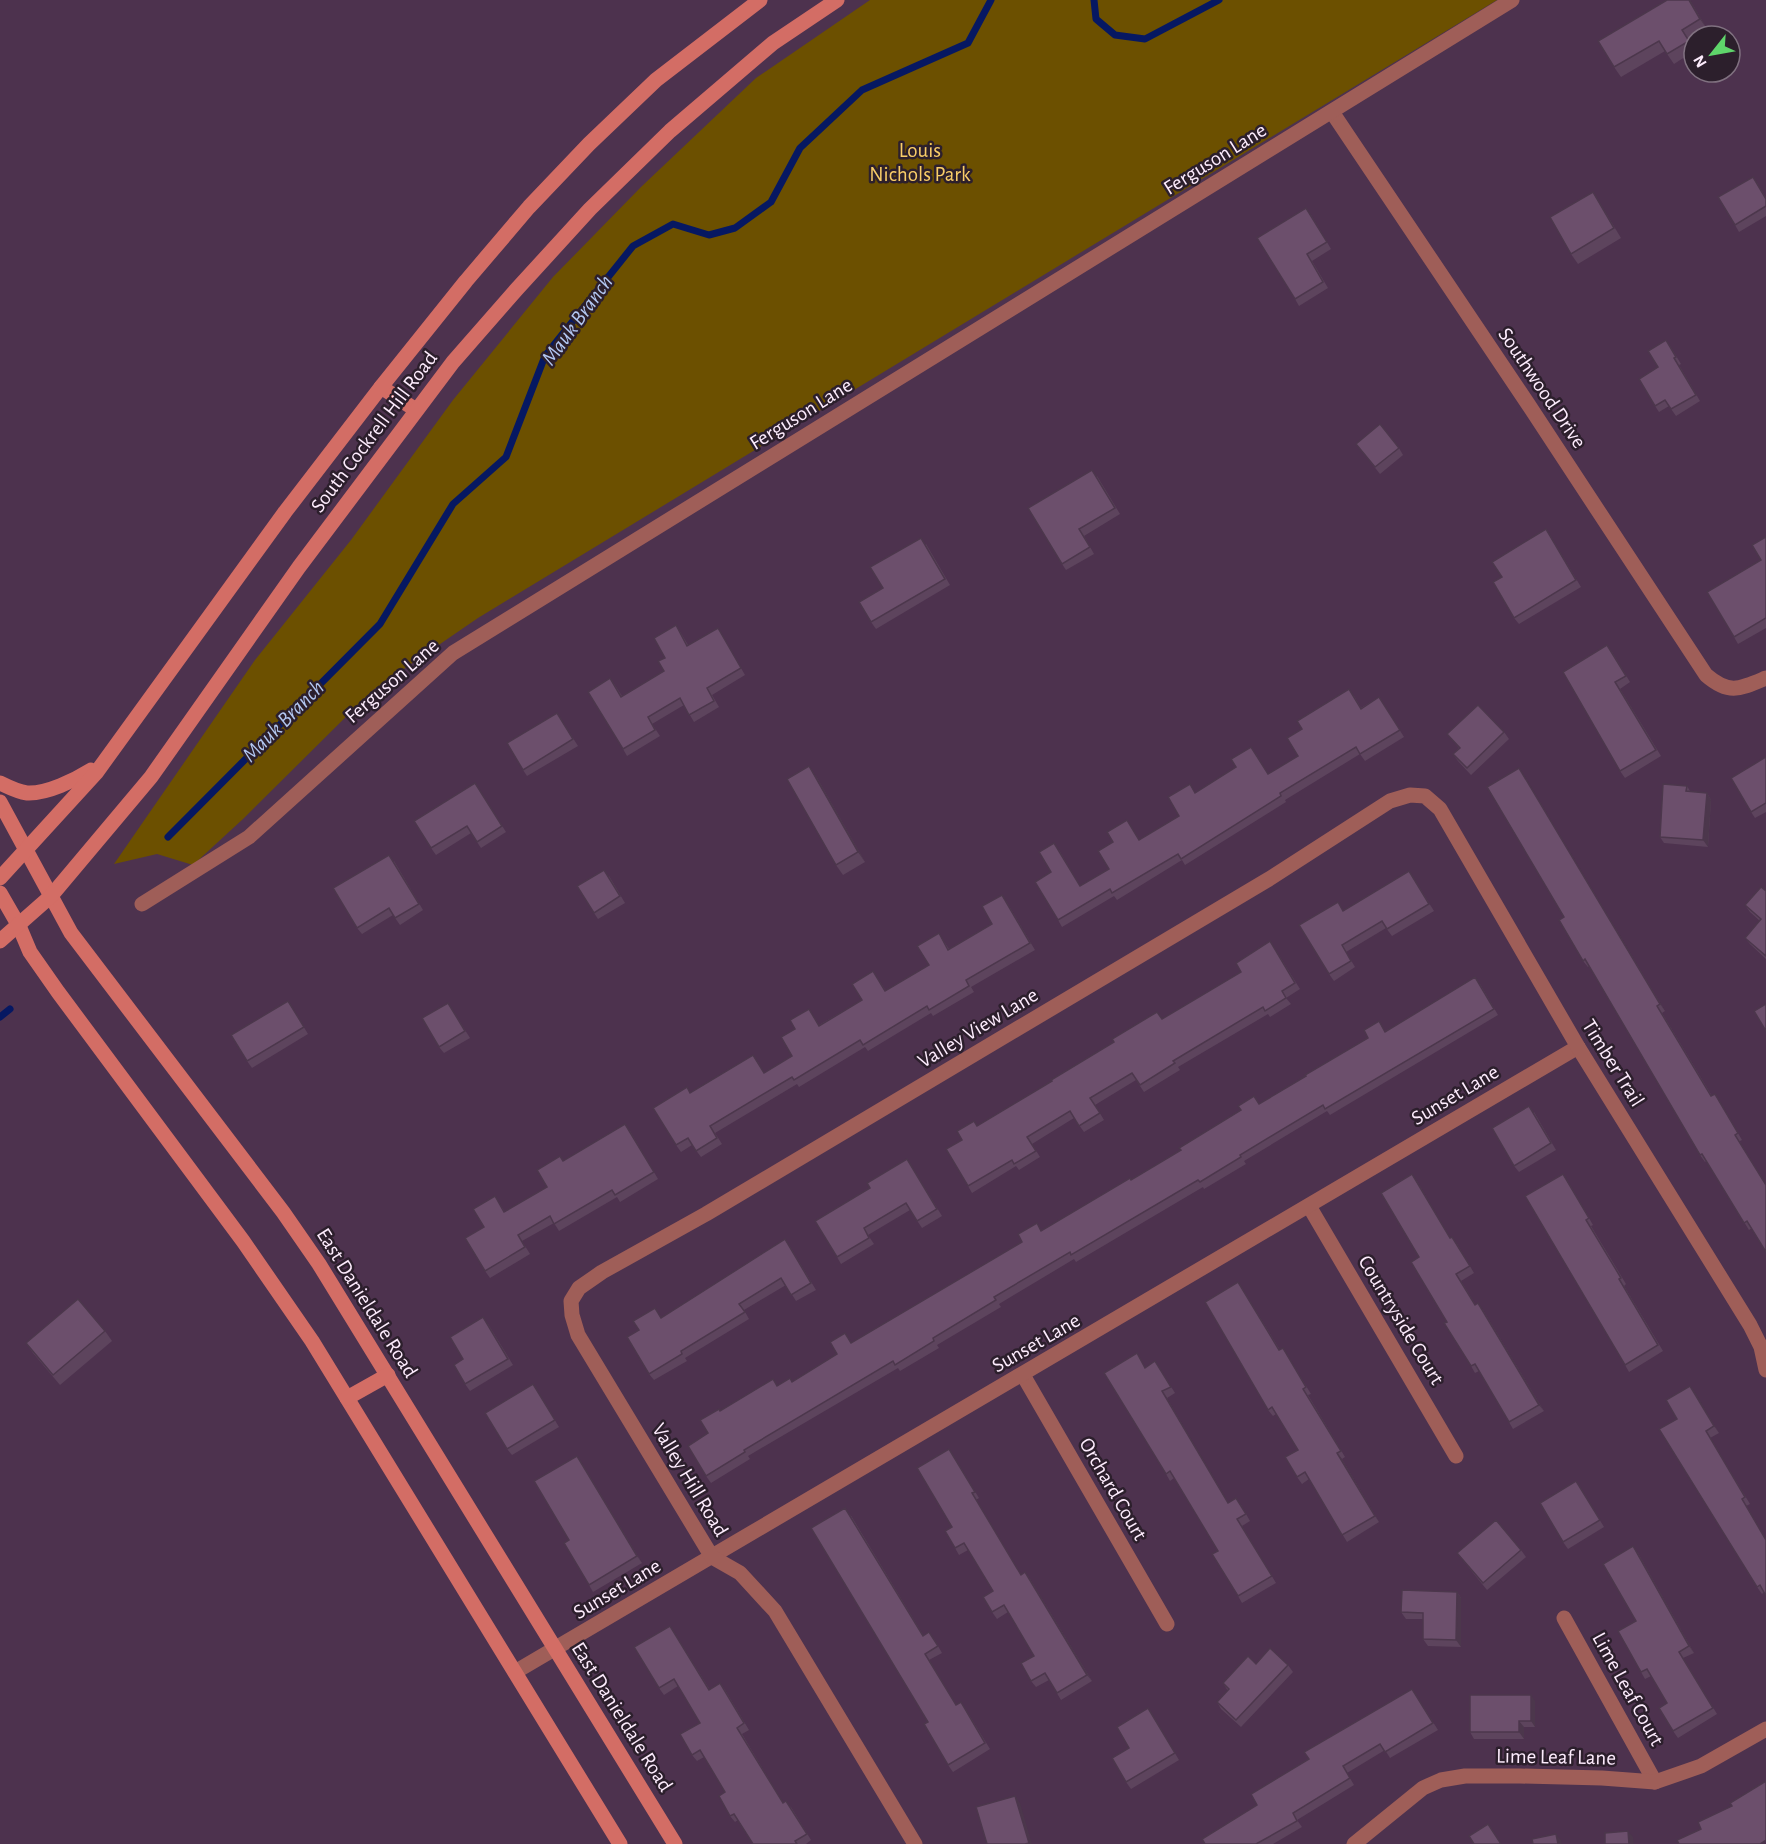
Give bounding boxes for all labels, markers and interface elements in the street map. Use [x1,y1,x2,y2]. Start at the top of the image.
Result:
north arrow [1682,24,1742,84]
text: N [1690,52,1710,70]
street label: Ferguson Lane [1160,119,1270,199]
park label: Louis Nichols Park [869,140,971,185]
water label: Mauk Branch [537,271,617,369]
street label: Southwood Drive [1494,324,1590,452]
street label: South Cockrell Hill Road [307,348,441,516]
street label: Ferguson Lane [746,374,856,454]
street label: Ferguson Lane [341,635,443,727]
water label: Mauk Branch [238,676,328,766]
street label: Valley View Lane [914,984,1042,1072]
street label: Timber Trail [1578,1016,1648,1110]
street label: Sunset Lane [1408,1061,1502,1129]
street label: East Danieldale Road [313,1225,422,1382]
street label: Countryside Court [1354,1252,1448,1388]
street label: Sunset Lane [988,1310,1084,1376]
street label: Valley Hill Road [648,1420,732,1540]
street label: Orchard Court [1075,1434,1151,1544]
street label: Sunset Lane [570,1555,664,1623]
street label: Lime Leaf Court [1588,1629,1668,1749]
street label: East Danieldale Road [568,1639,677,1796]
street label: Lime Leaf Lane [1496,1745,1616,1769]

